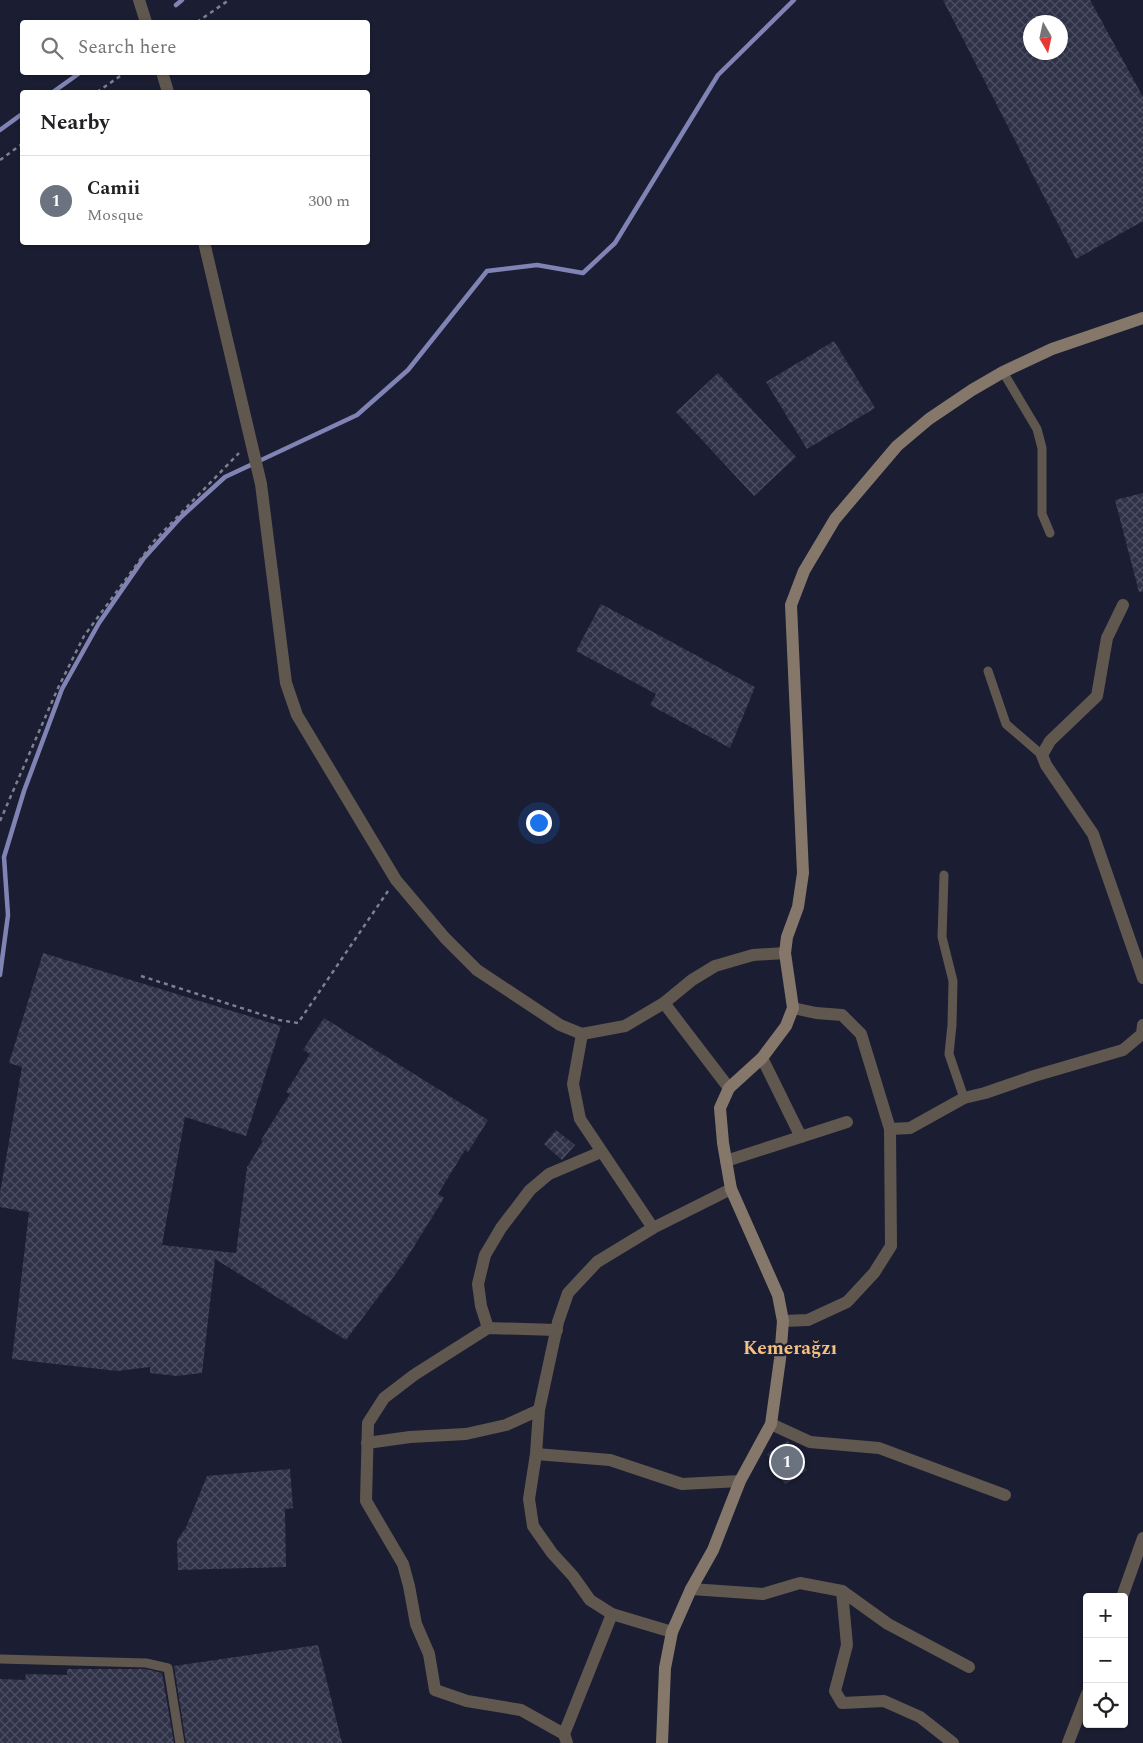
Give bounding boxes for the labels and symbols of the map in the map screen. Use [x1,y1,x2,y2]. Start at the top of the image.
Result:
north arrow [1023,15,1068,60]
your location [526,810,552,836]
district label: Kemerağzı [743,1334,837,1363]
pin: 1 [771,1443,803,1481]

